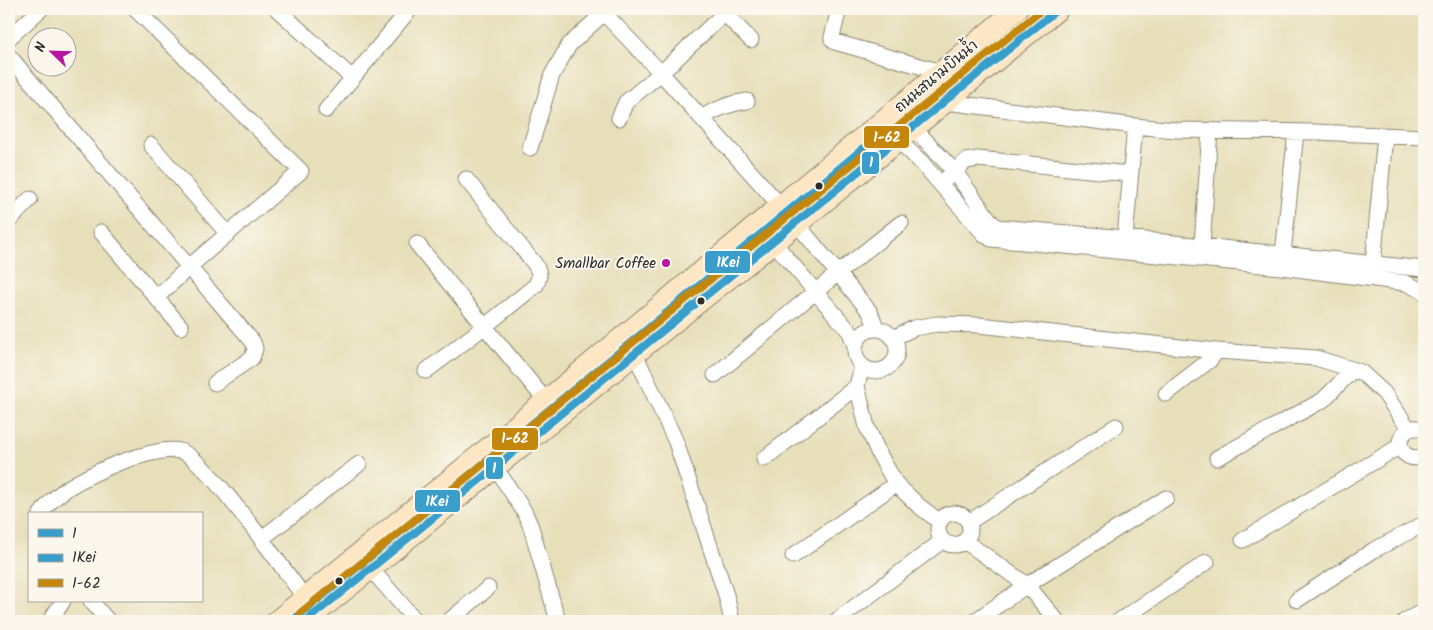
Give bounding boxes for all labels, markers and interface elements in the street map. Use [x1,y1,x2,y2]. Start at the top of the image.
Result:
north arrow [28,28,78,78]
street label: ถนนสนามบินน้ำ [888,32,984,119]
text: N [29,39,53,56]
line badge: 1-62 [863,125,910,149]
text: 1-62 [873,127,901,149]
line badge: 1 [861,151,880,175]
text: 1 [869,152,874,174]
unlabelled marker [814,181,824,191]
line badge: 1Kei [704,250,751,274]
place label: Smallbar Coffee [555,252,656,276]
text: 1Kei [716,252,740,274]
marker: Smallbar Coffee [660,257,672,269]
unlabelled marker [696,296,706,306]
line badge: 1-62 [491,427,539,451]
text: 1-62 [501,428,529,450]
line badge: 1 [485,456,504,480]
text: 1 [492,458,497,480]
line badge: 1Kei [414,489,461,513]
text: 1Kei [425,491,449,513]
legend [28,512,202,602]
text: 1 [72,522,77,546]
text: 1Kei [72,546,97,570]
text: 1-62 [72,572,101,596]
unlabelled marker [334,576,344,586]

